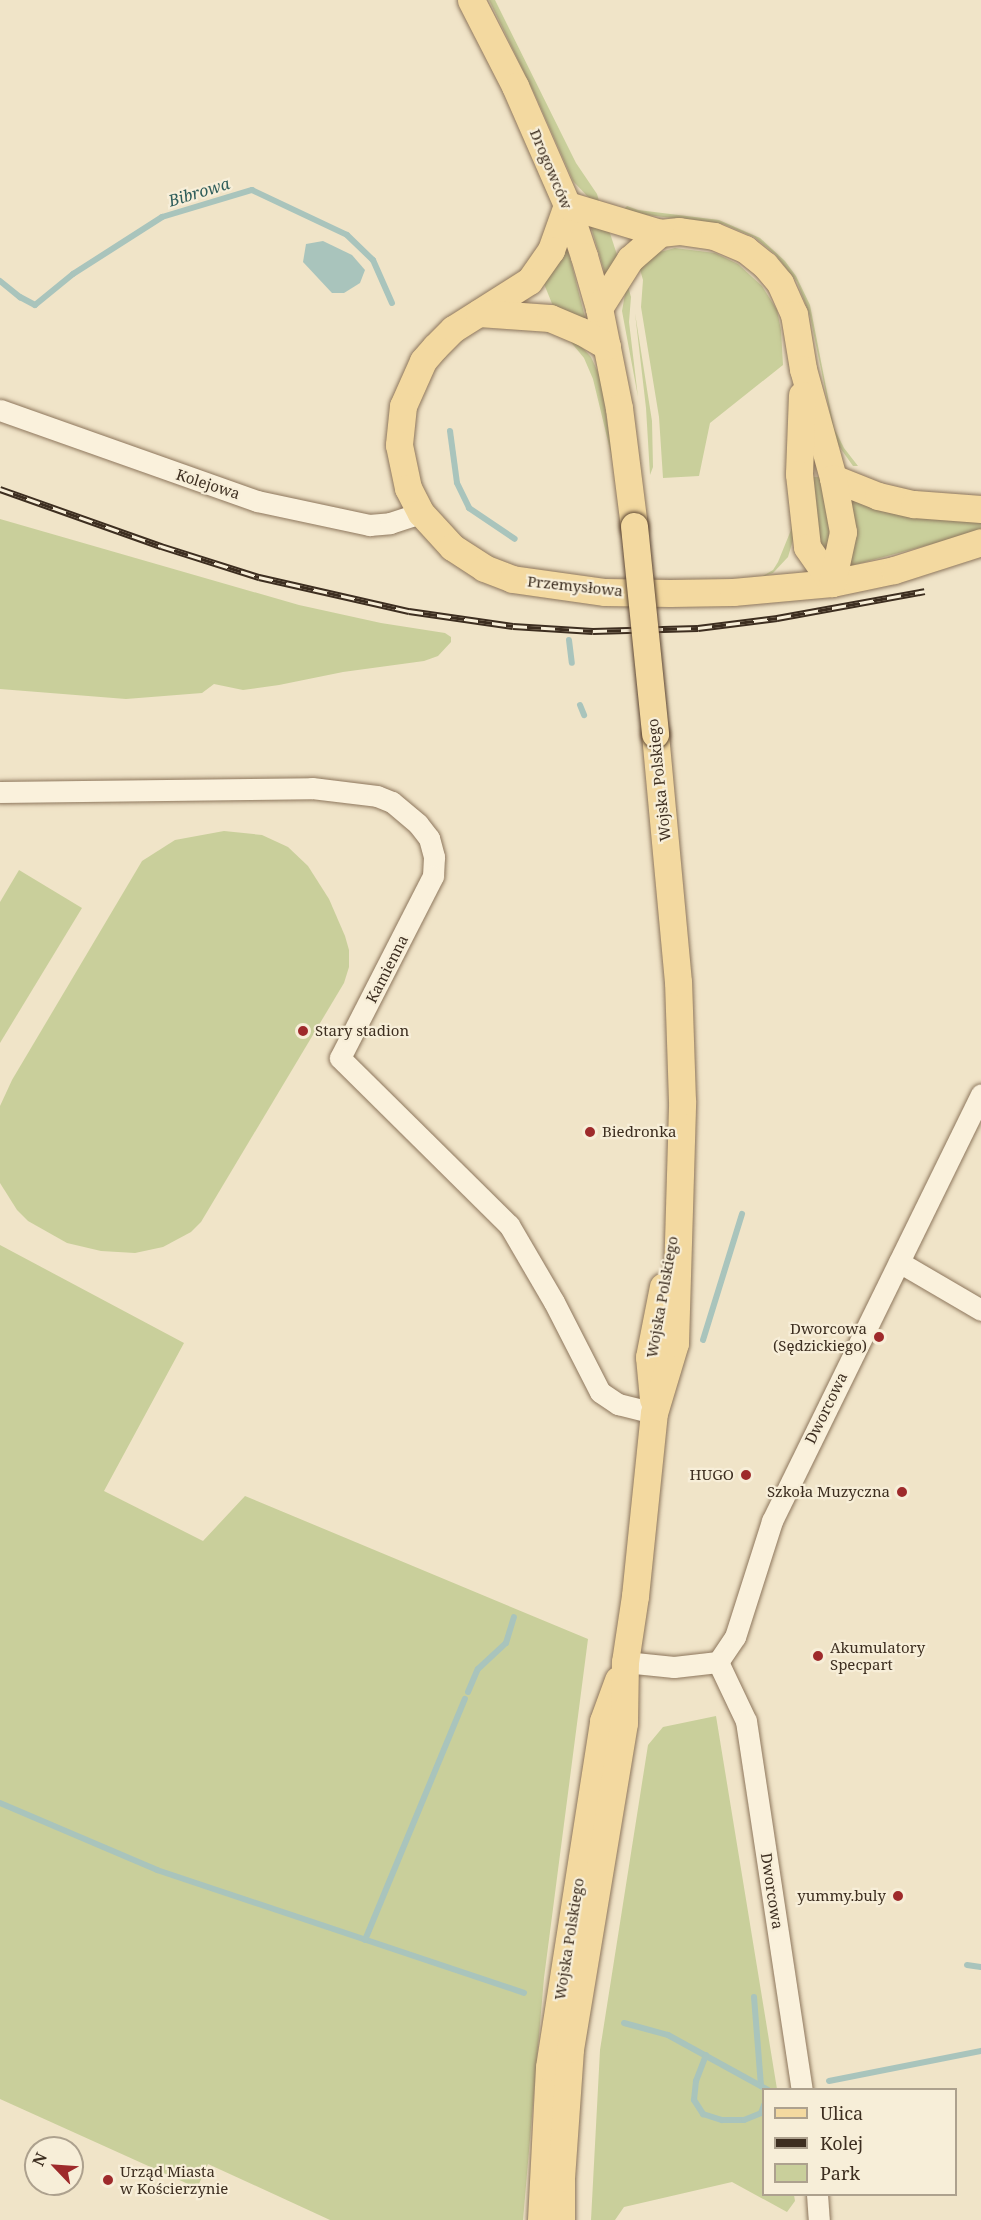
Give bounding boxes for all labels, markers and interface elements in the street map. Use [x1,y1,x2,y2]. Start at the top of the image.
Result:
street label: Drogowców [526,126,576,212]
water label: Bibrowa [166,174,232,210]
street label: Kolejowa [174,465,242,503]
street label: Przemysłowa [526,572,624,600]
street label: Wojska Polskiego [644,718,674,842]
street label: Kamienna [362,932,412,1006]
place label: Stary stadion [315,1022,409,1040]
marker: Stary stadion [296,1024,310,1038]
place label: Biedronka [602,1123,676,1141]
marker: Biedronka [583,1125,597,1139]
street label: Wojska Polskiego [642,1235,682,1359]
place label: Dworcowa (Sędzickiego) [773,1319,867,1354]
marker: Dworcowa (Sędzickiego) [872,1330,886,1344]
street label: Dworcowa [801,1369,851,1447]
place label: HUGO [690,1466,734,1484]
marker: HUGO [739,1468,753,1482]
place label: Szkoła Muzyczna [767,1483,890,1501]
marker: Szkoła Muzyczna [895,1485,909,1499]
place label: Akumulatory Specpart [830,1638,925,1673]
marker: Akumulatory Specpart [811,1649,825,1663]
street label: Dworcowa [757,1852,787,1930]
street label: Wojska Polskiego [550,1877,588,2001]
place label: yummy.buly [797,1887,886,1905]
marker: yummy.buly [891,1889,905,1903]
legend [762,2088,957,2196]
text: Ulica [820,2101,863,2125]
text: Kolej [820,2131,863,2155]
north arrow [24,2136,84,2196]
text: N [27,2149,52,2170]
text: Park [820,2161,860,2185]
place label: Urząd Miasta w Kościerzynie [120,2162,228,2197]
marker: Urząd Miasta w Kościerzynie [101,2173,115,2187]

